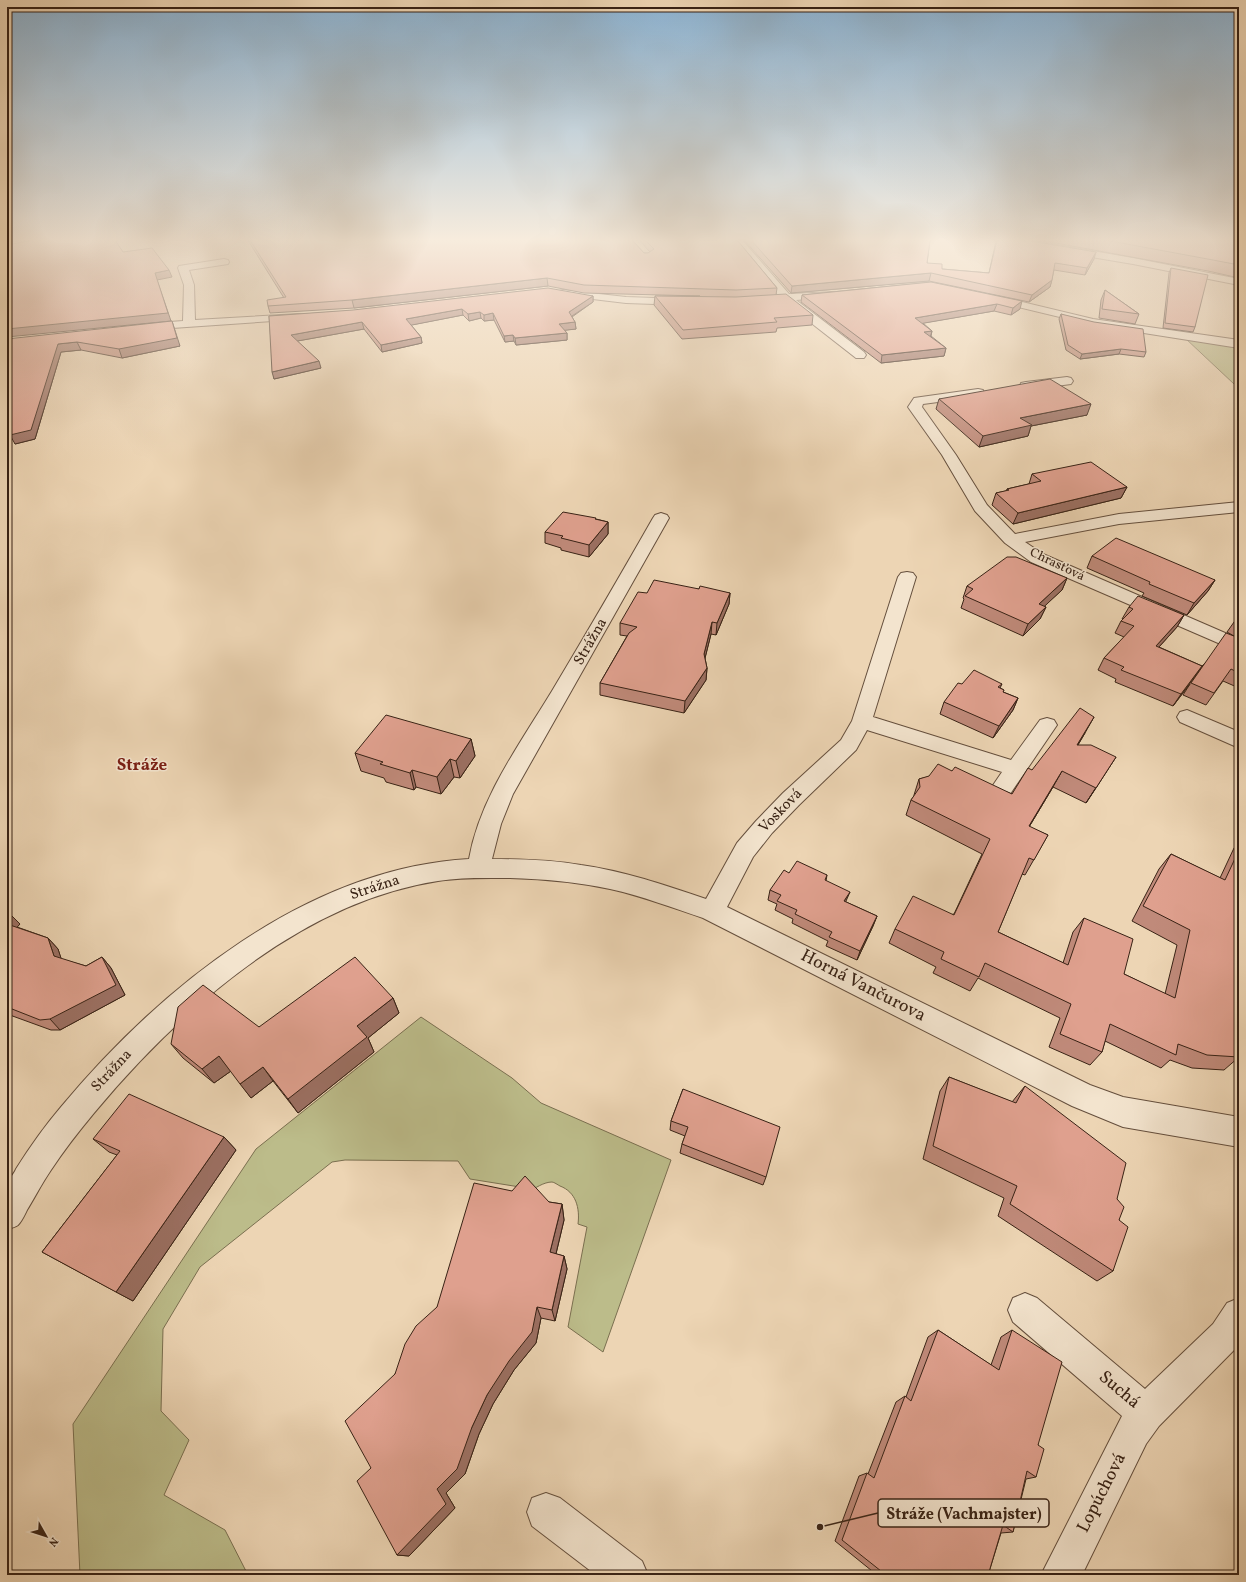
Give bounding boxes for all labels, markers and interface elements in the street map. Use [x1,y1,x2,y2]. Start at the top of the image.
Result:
street label: Chrasťová [1026,544,1088,586]
street label: Strážna [569,615,613,669]
district label: Stráže [117,754,168,777]
street label: Vosková [755,784,807,838]
street label: Strážna [347,870,403,906]
street label: Horná Vančurova [796,944,930,1028]
street label: Strážna [87,1045,137,1097]
street label: Suchá [1093,1365,1145,1415]
street label: Lopúchová [1071,1449,1133,1537]
callout: Stráže (Vachmajster) [878,1499,1049,1527]
text: Stráže (Vachmajster) [886,1504,1042,1526]
north arrow [26,1516,66,1556]
text: N [44,1534,61,1549]

